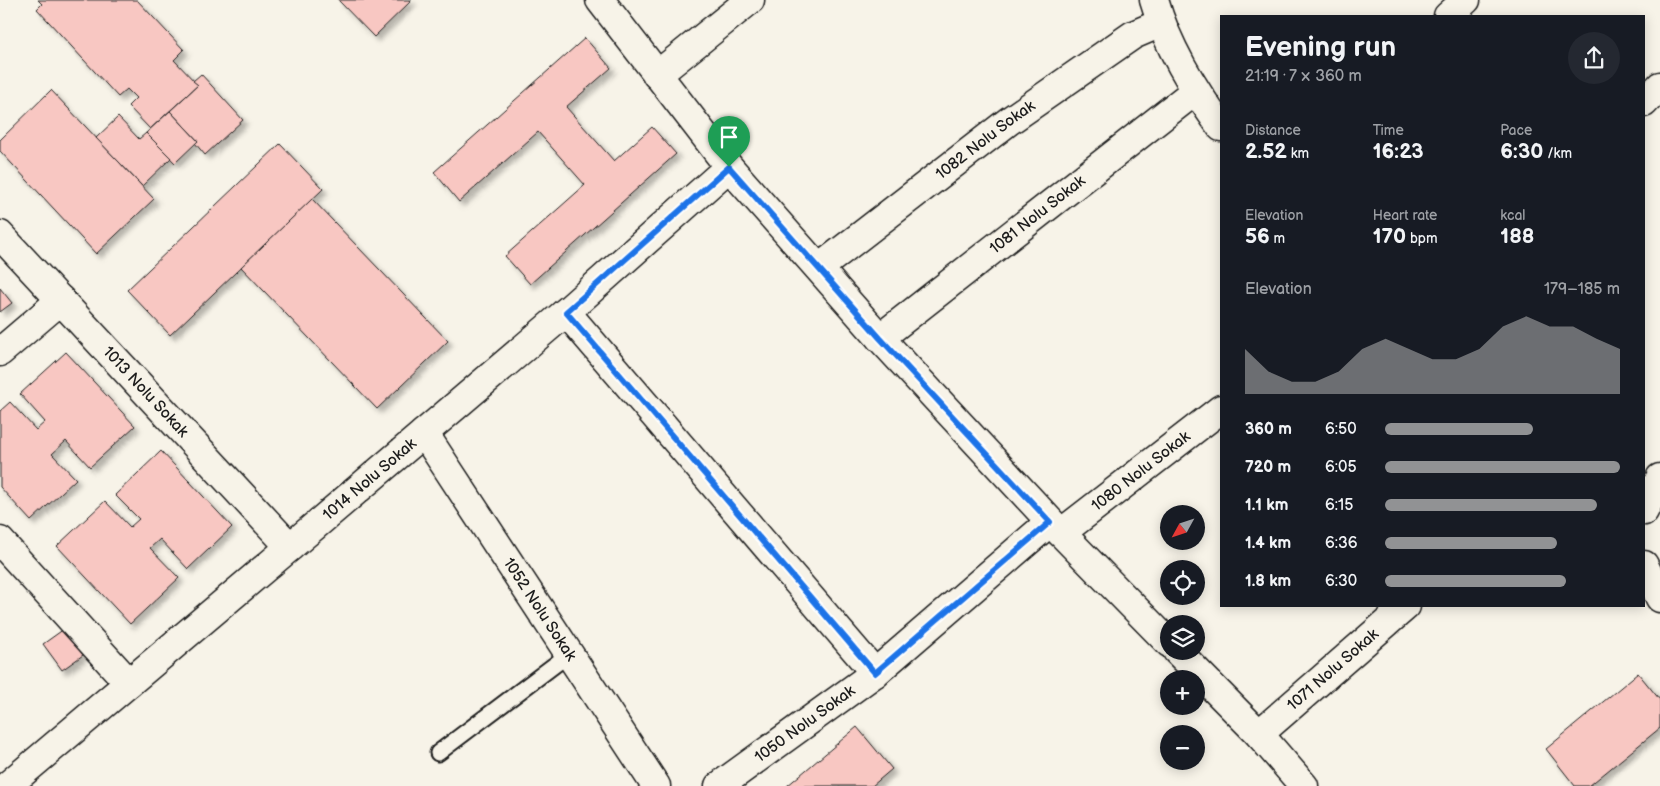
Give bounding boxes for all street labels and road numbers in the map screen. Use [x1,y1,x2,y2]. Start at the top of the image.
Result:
street label: 1082 Nolu Sokak [932,96,1039,184]
street label: 1081 Nolu Sokak [986,171,1089,258]
street label: 1013 Nolu Sokak [99,342,193,441]
street label: 1080 Nolu Sokak [1088,427,1194,515]
street label: 1014 Nolu Sokak [319,434,420,524]
street label: 1052 Nolu Sokak [499,554,581,665]
street label: 1071 Nolu Sokak [1283,625,1383,715]
street label: 1050 Nolu Sokak [751,681,859,767]

